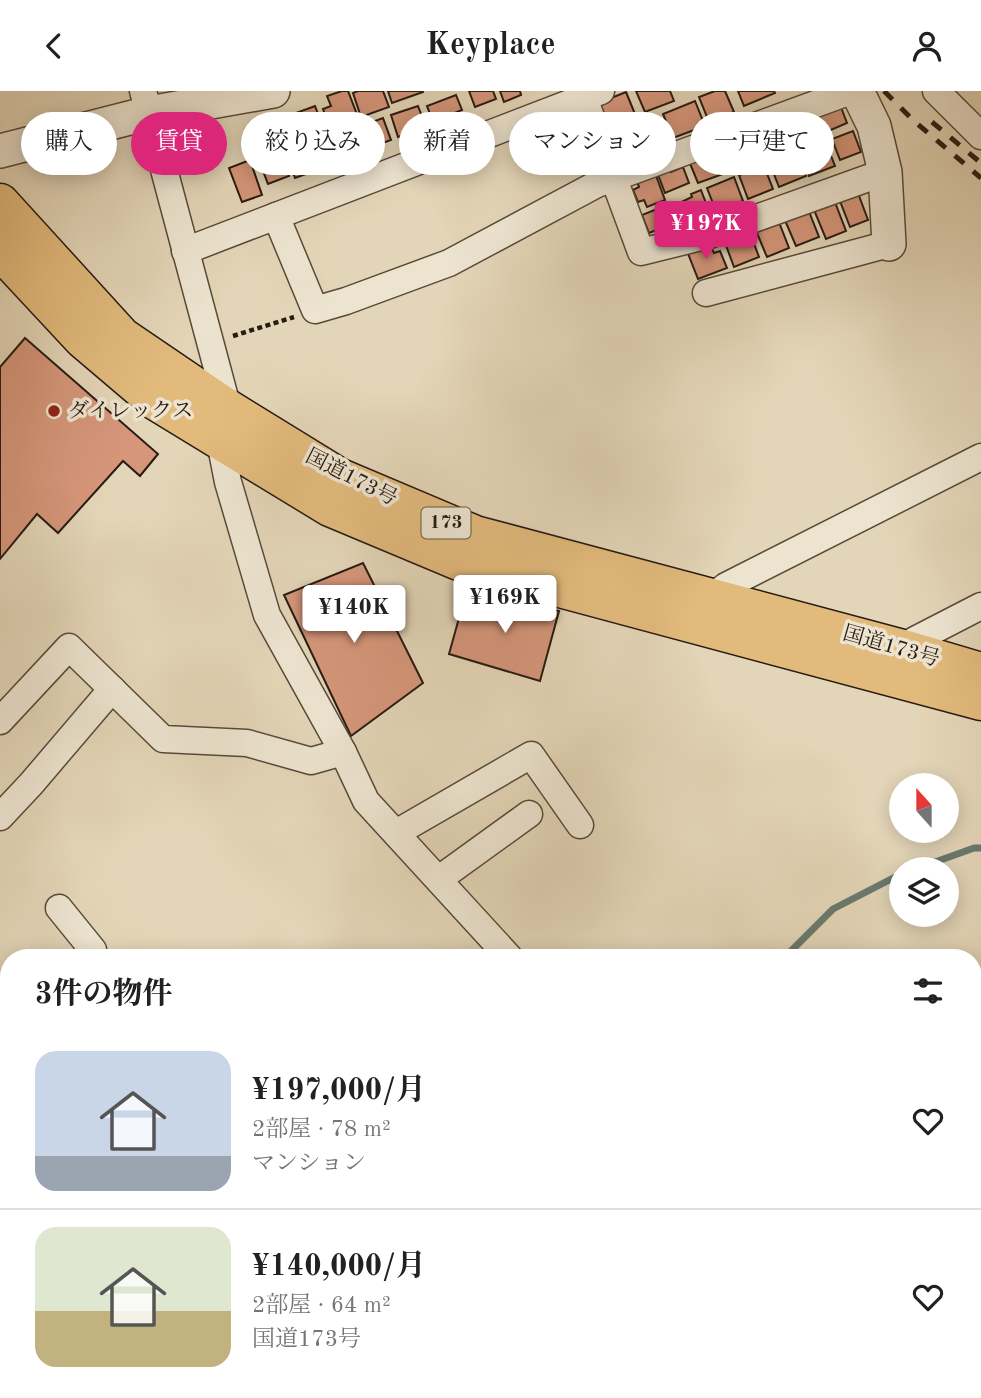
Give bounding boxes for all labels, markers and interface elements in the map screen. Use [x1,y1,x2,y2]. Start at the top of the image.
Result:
icon: back [35,27,73,65]
icon: person [908,27,946,65]
text: Keyplace [425,30,556,62]
chip: 購入 [21,112,117,175]
chip: 賃貸 [131,112,227,175]
chip: 絞り込み [241,112,385,175]
chip: 新着 [399,112,495,175]
chip: マンション [509,112,676,175]
chip: 一戸建て [690,112,834,175]
pin: ¥197K [657,201,755,261]
text: ¥197K [670,212,742,235]
place label: ダイレックス [68,400,193,422]
marker: ダイレックス [46,403,62,419]
street label: 国道173号 [302,444,401,510]
road number: 173 [422,507,471,539]
pin: ¥169K [456,575,554,635]
pin: ¥140K [305,585,403,645]
text: ¥169K [469,586,541,609]
text: ¥140K [318,596,390,619]
street label: 国道173号 [840,621,942,671]
north arrow [889,773,959,843]
map controls [889,773,959,927]
button: layers [889,857,959,927]
icon: filters [909,972,947,1010]
text: 3件の物件 [35,980,172,1010]
text: ¥197,000/月 [252,1076,426,1106]
icon: home [91,1079,175,1163]
icon: heart [909,1102,947,1140]
text: 2部屋 · 78 m² [252,1118,391,1141]
text: マンション [252,1152,366,1175]
text: ¥140,000/月 [252,1252,426,1282]
icon: home [91,1255,175,1339]
icon: heart [909,1278,947,1316]
text: 2部屋 · 64 m² [252,1294,391,1317]
text: 国道173号 [252,1328,361,1351]

